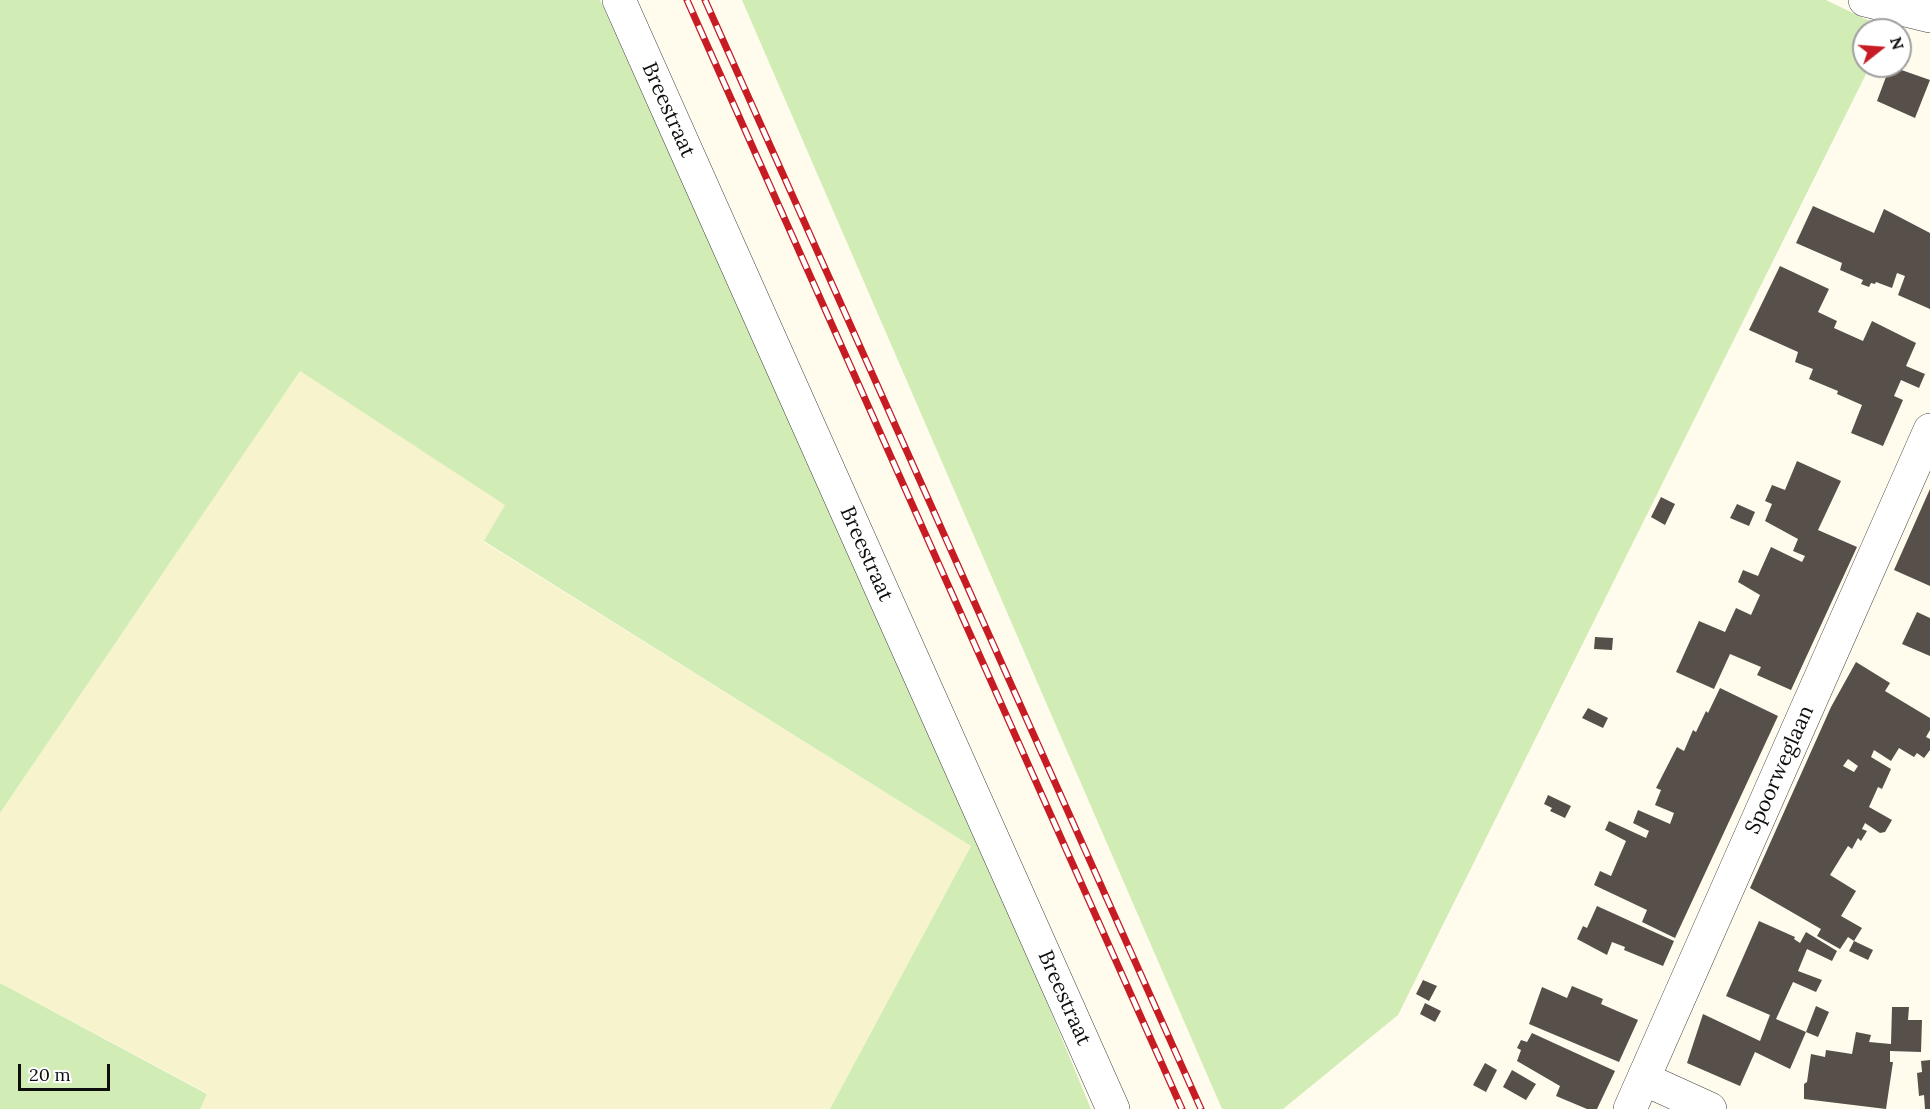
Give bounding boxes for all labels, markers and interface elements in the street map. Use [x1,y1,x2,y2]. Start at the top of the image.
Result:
north arrow [1852,18,1912,78]
text: N [1886,34,1909,52]
street label: Breestraat [636,59,700,161]
street label: Breestraat [834,503,898,605]
street label: Spoorweglaan [1740,702,1820,838]
street label: Breestraat [1032,947,1096,1049]
scale bar [21,1052,112,1090]
text: 20 m [29,1063,71,1086]

